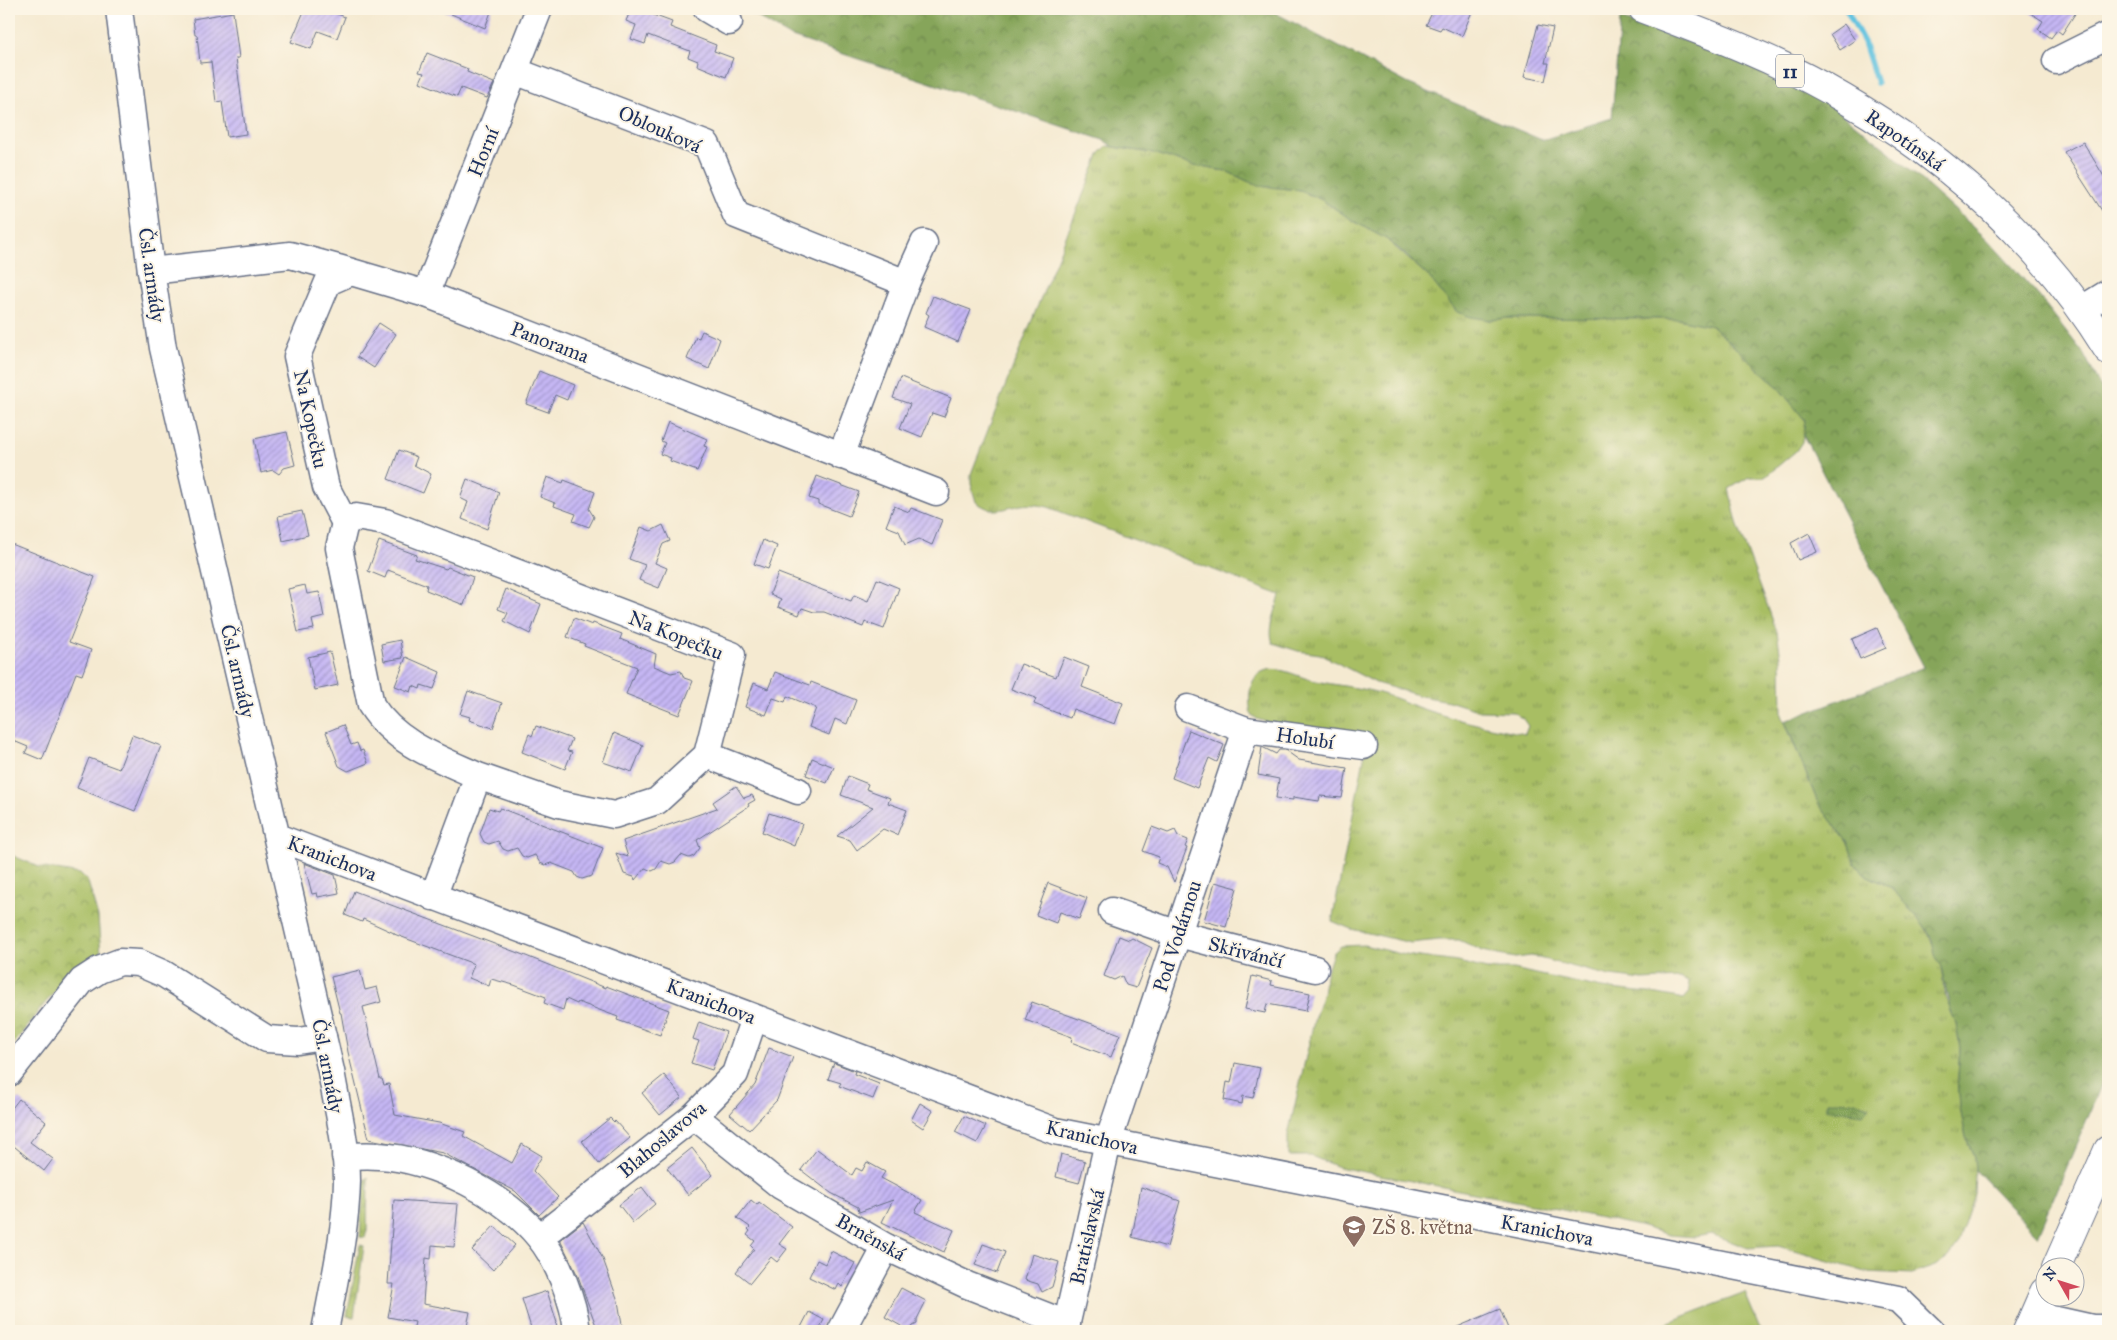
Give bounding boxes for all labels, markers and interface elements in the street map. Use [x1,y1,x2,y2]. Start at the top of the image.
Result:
road number: 11 [1776,54,1804,88]
street label: Oblouková [615,100,706,158]
street label: Rapotínská [1861,104,1950,176]
street label: Horní [462,122,504,180]
street label: Čsl. armády [133,226,172,324]
street label: Panorama [508,316,593,368]
street label: Na Kopečku [289,368,333,471]
street label: Na Kopečku [625,605,727,665]
street label: Čsl. armády [216,622,262,721]
street label: Holubí [1274,722,1337,754]
street label: Kranichova [284,830,381,886]
street label: Pod Vodárnou [1148,877,1206,995]
street label: Skřivánčí [1206,931,1287,973]
street label: Kranichova [663,973,760,1029]
street label: Čsl. armády [307,1017,350,1116]
street label: Blahoslavova [613,1095,711,1183]
street label: Kranichova [1044,1115,1141,1159]
street label: Bratislavská [1064,1186,1110,1287]
street label: Brněnská [832,1208,910,1266]
street label: Kranichova [1499,1209,1596,1251]
school or university icon: ZŠ 8. května [1341,1214,1367,1248]
place label: ZŠ 8. května [1372,1214,1473,1239]
north arrow [2034,1258,2084,1308]
text: N [2040,1264,2061,1284]

